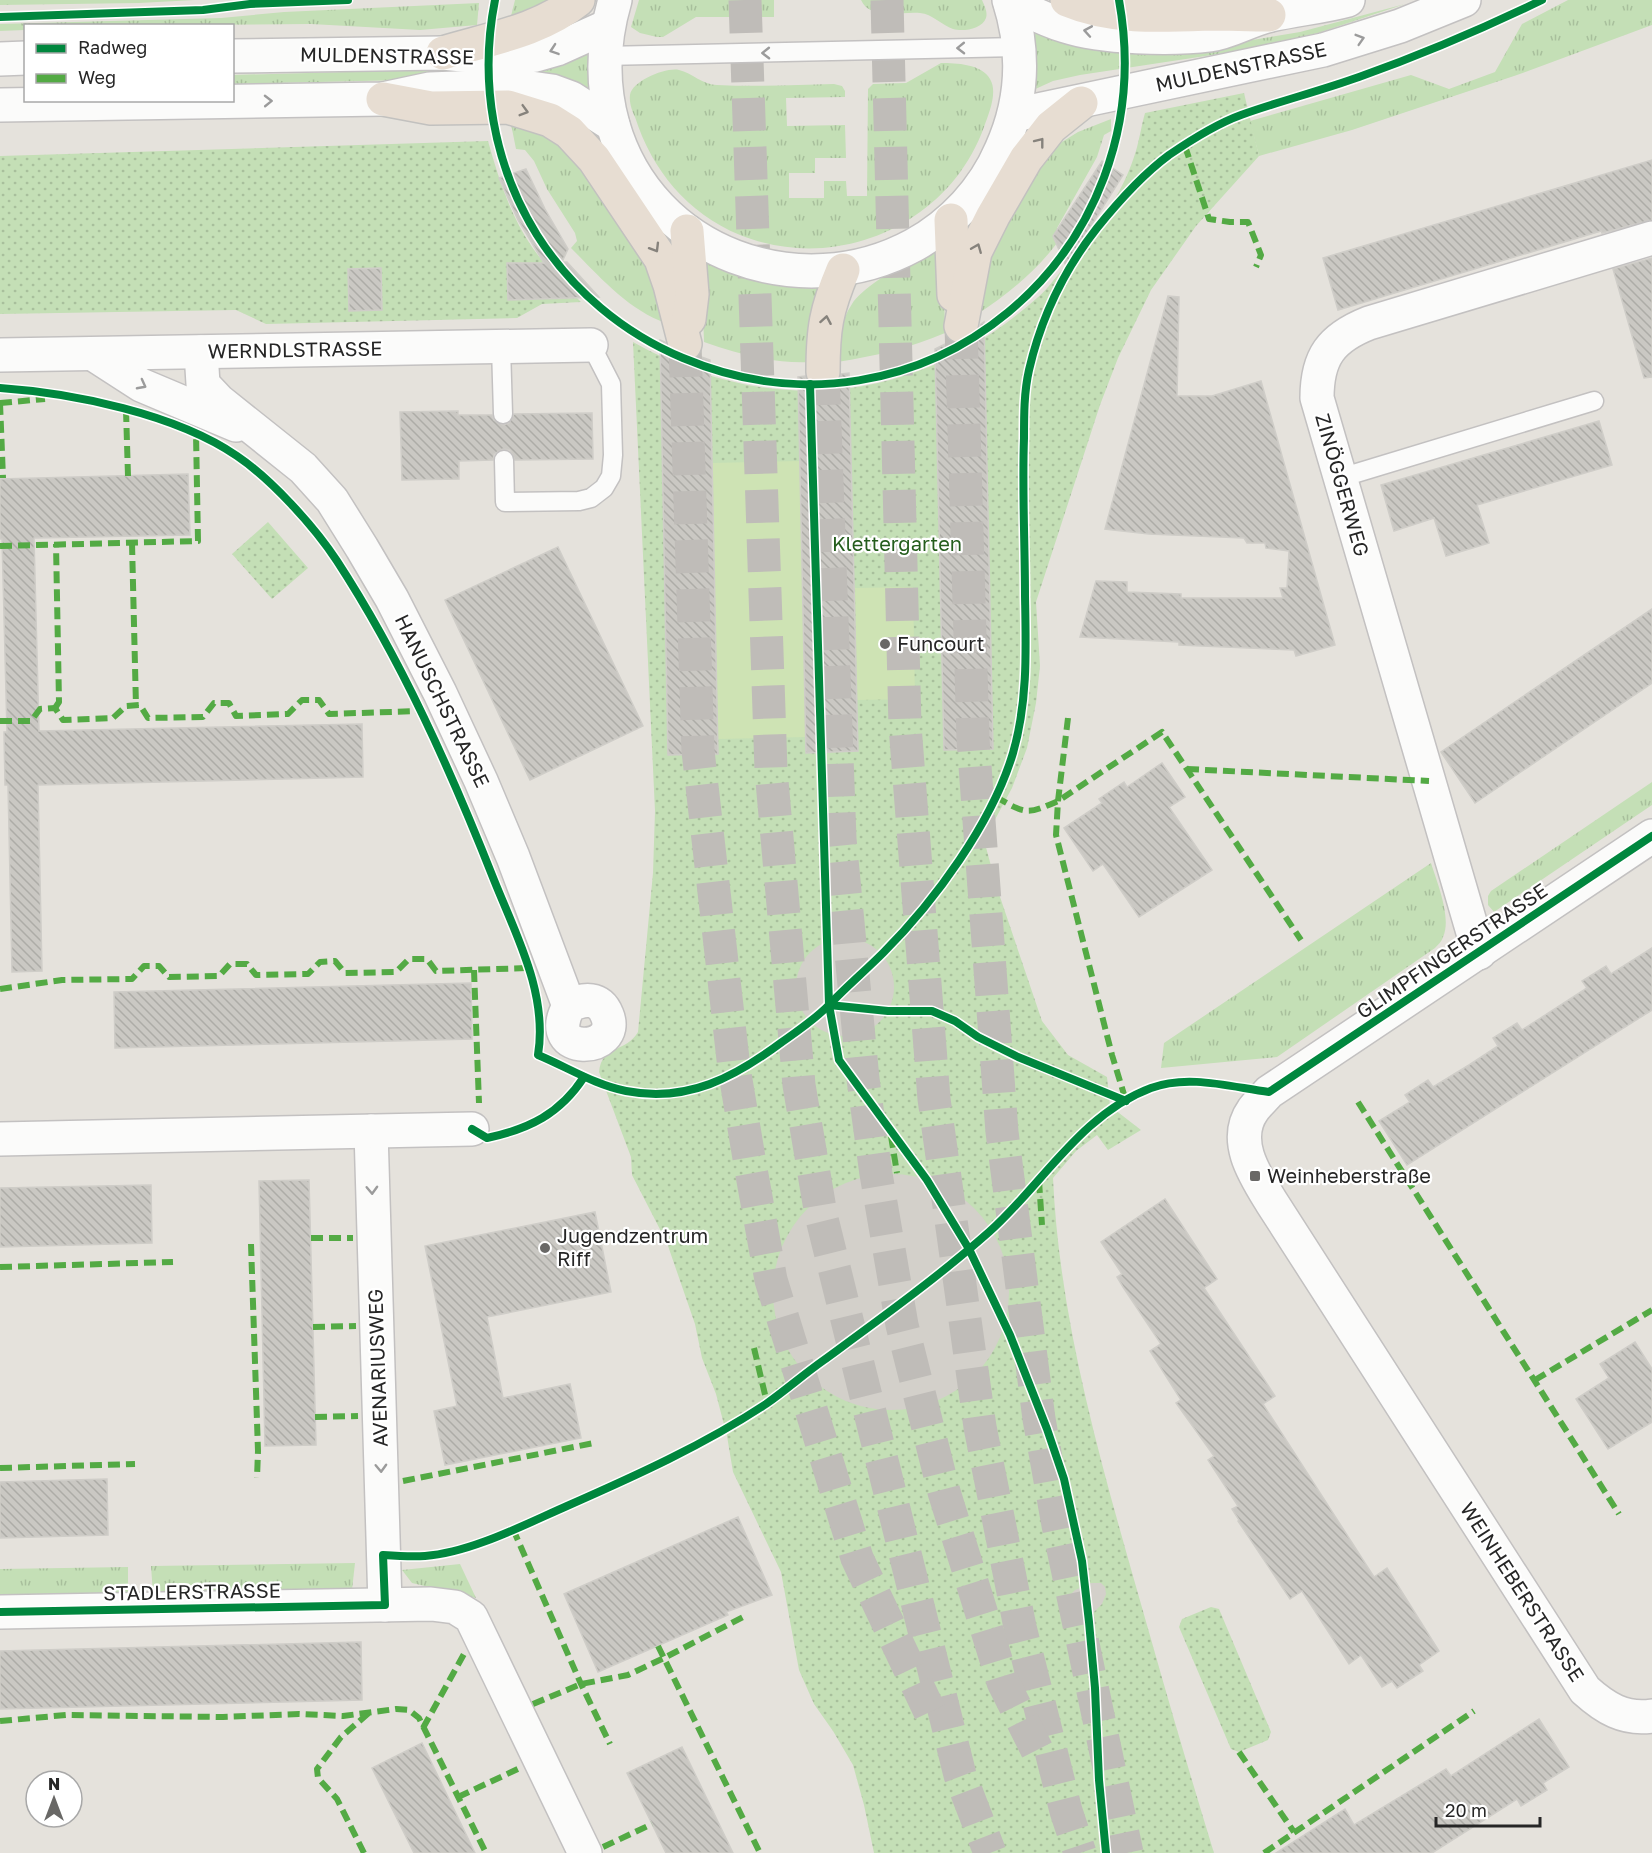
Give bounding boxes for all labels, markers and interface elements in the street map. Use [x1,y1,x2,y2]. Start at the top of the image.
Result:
legend [24,24,234,102]
one-way arrow [1084,25,1094,38]
one-way arrow [1354,34,1365,46]
text: Radweg [78,36,147,58]
street label: MULDENSTRASSE [1153,36,1328,96]
street label: MULDENSTRASSE [300,41,474,69]
one-way arrow [549,42,560,55]
one-way arrow [956,42,965,55]
one-way arrow [761,46,770,59]
text: Weg [78,66,116,88]
one-way arrow [264,94,273,107]
one-way arrow [518,104,529,116]
one-way arrow [1032,137,1043,148]
one-way arrow [647,242,659,252]
one-way arrow [970,244,982,255]
one-way arrow [819,315,832,325]
street label: WERNDLSTRASSE [207,335,383,363]
one-way arrow [136,378,146,389]
street label: ZINÖGGERWEG [1311,410,1375,559]
park label: Klettergarten [832,531,962,555]
street label: HANUSCHSTRASSE [391,610,495,791]
place label: Funcourt [897,631,985,655]
marker: Funcourt [878,637,892,651]
street label: GLIMPFINGERSTRASSE [1351,877,1551,1023]
place label: Weinheberstraße [1267,1163,1431,1187]
marker: Weinheberstraße [1248,1169,1262,1183]
one-way arrow [366,1185,379,1194]
place label: Jugendzentrum Riff [557,1223,708,1270]
marker: Jugendzentrum Riff [538,1241,552,1255]
street label: AVENARIUSWEG [362,1289,392,1448]
one-way arrow [375,1464,387,1473]
street label: WEINHEBERSTRASSE [1456,1497,1590,1686]
street label: STADLERSTRASSE [103,1577,281,1605]
north arrow [24,1769,84,1829]
text: N [48,1774,60,1794]
scale bar [1436,1790,1540,1828]
text: 20 m [1445,1799,1487,1821]

